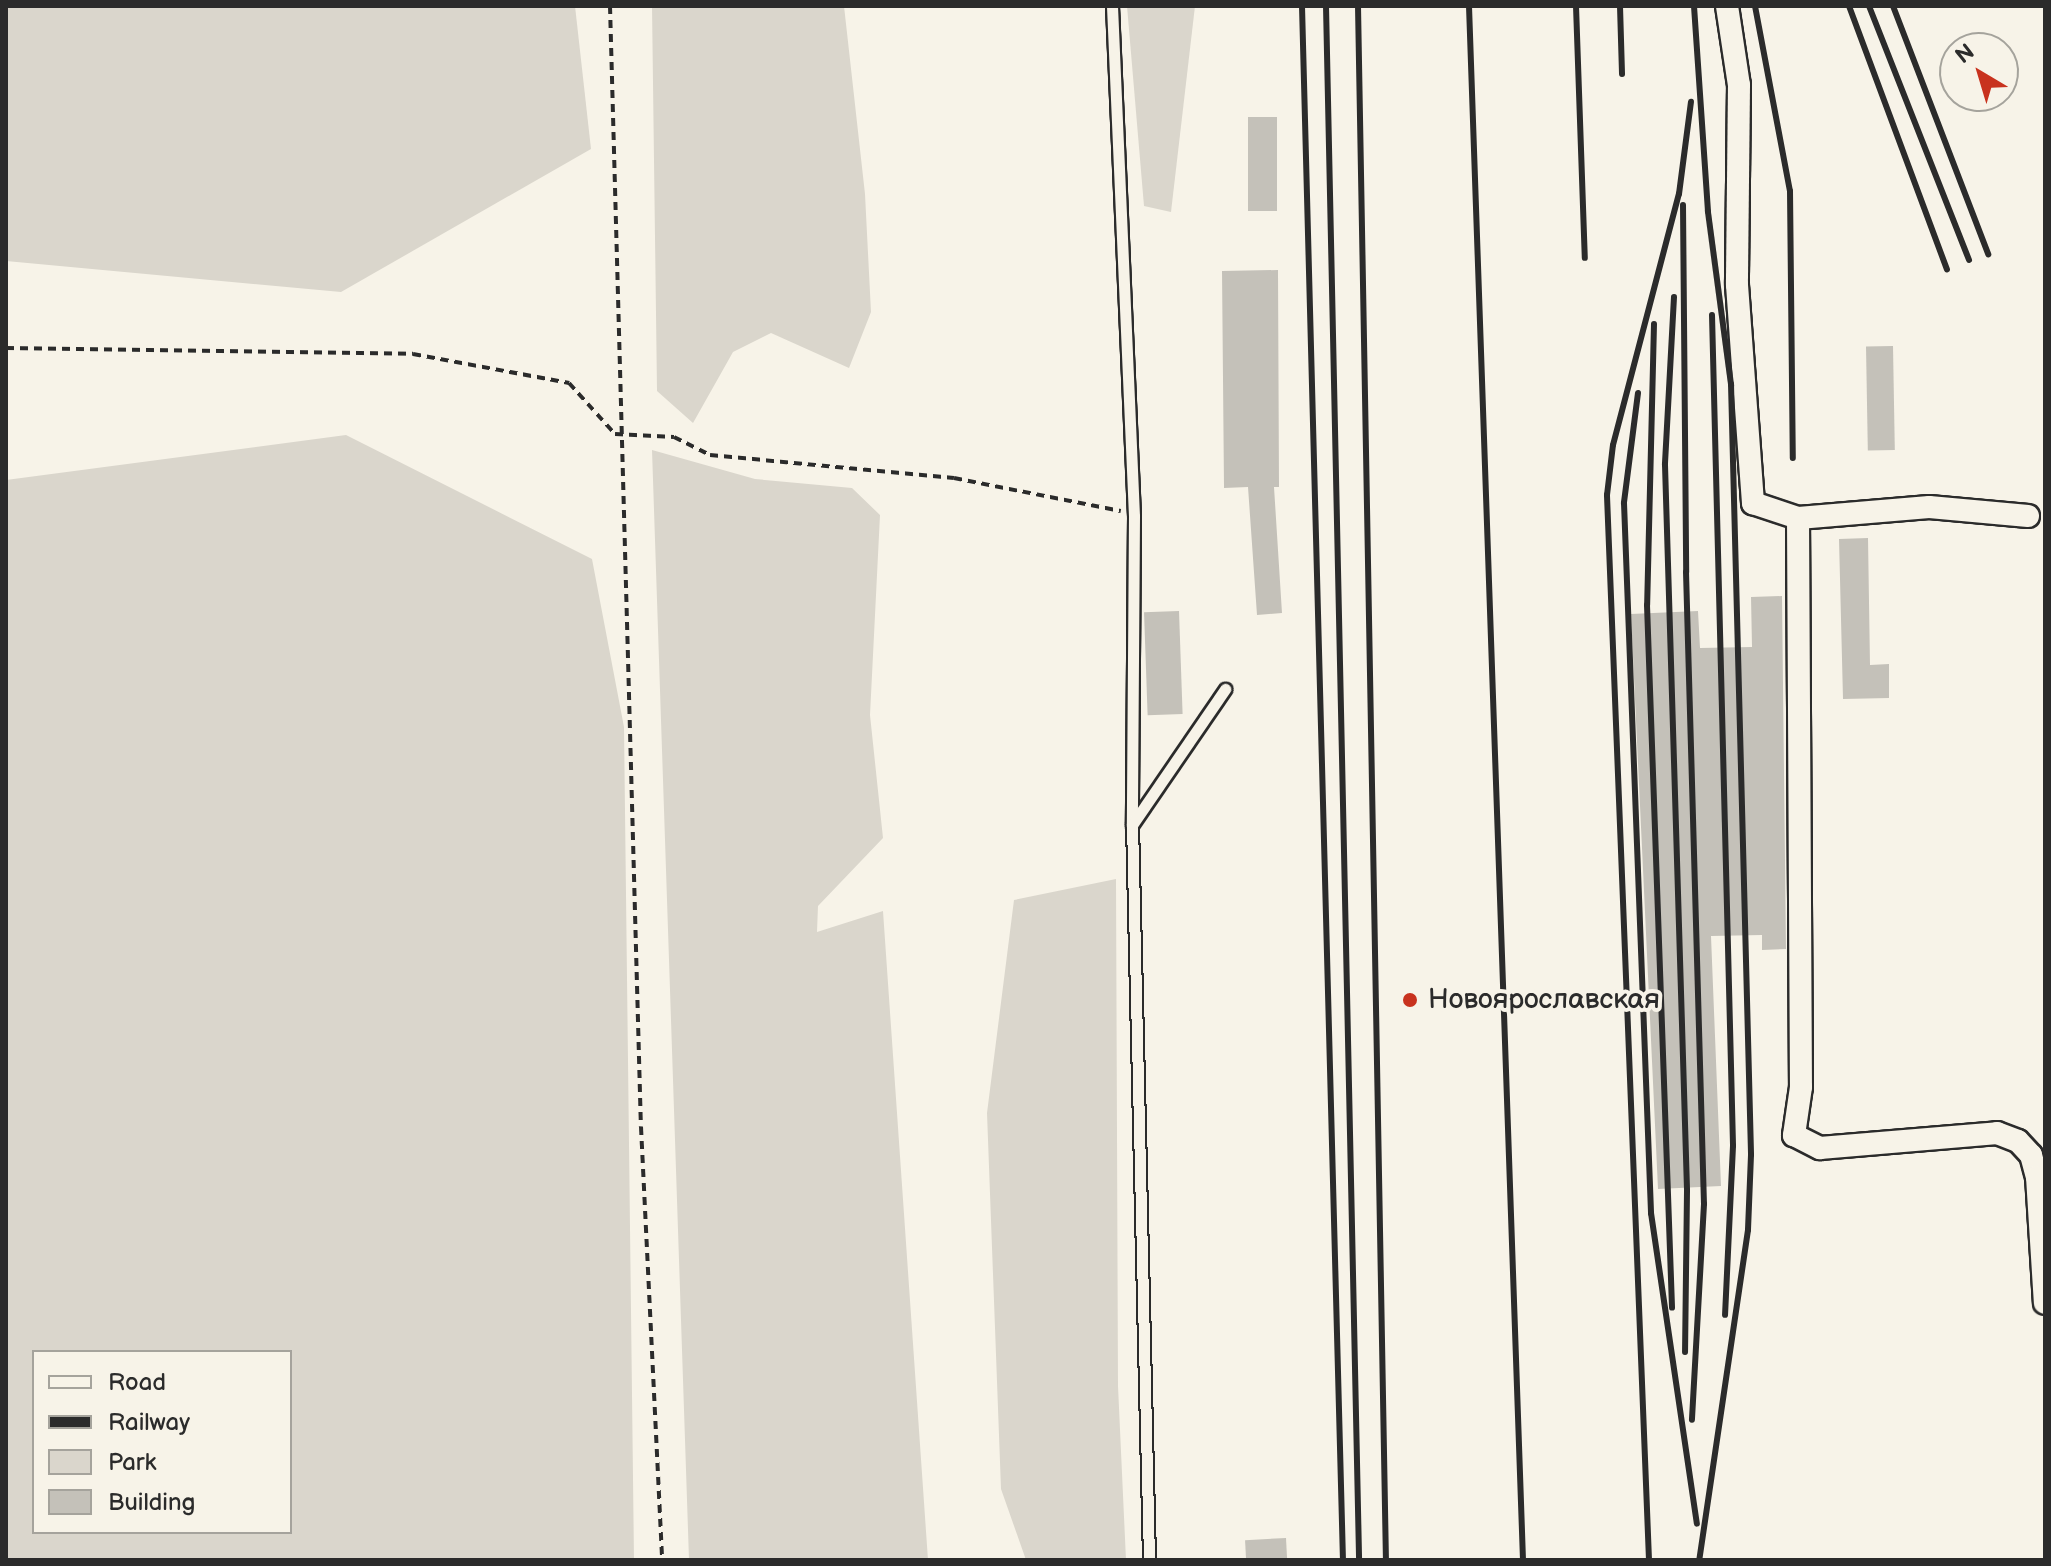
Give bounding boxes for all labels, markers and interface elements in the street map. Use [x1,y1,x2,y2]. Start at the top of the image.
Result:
north arrow [1939,32,2019,112]
text: N [1950,39,1980,70]
place label: Новоярославская [1428,983,1660,1017]
marker: Новоярославская [1399,989,1421,1011]
legend [32,1350,292,1534]
text: Road [108,1368,166,1397]
text: Railway [108,1408,190,1437]
text: Park [108,1448,156,1477]
text: Building [108,1488,195,1517]

